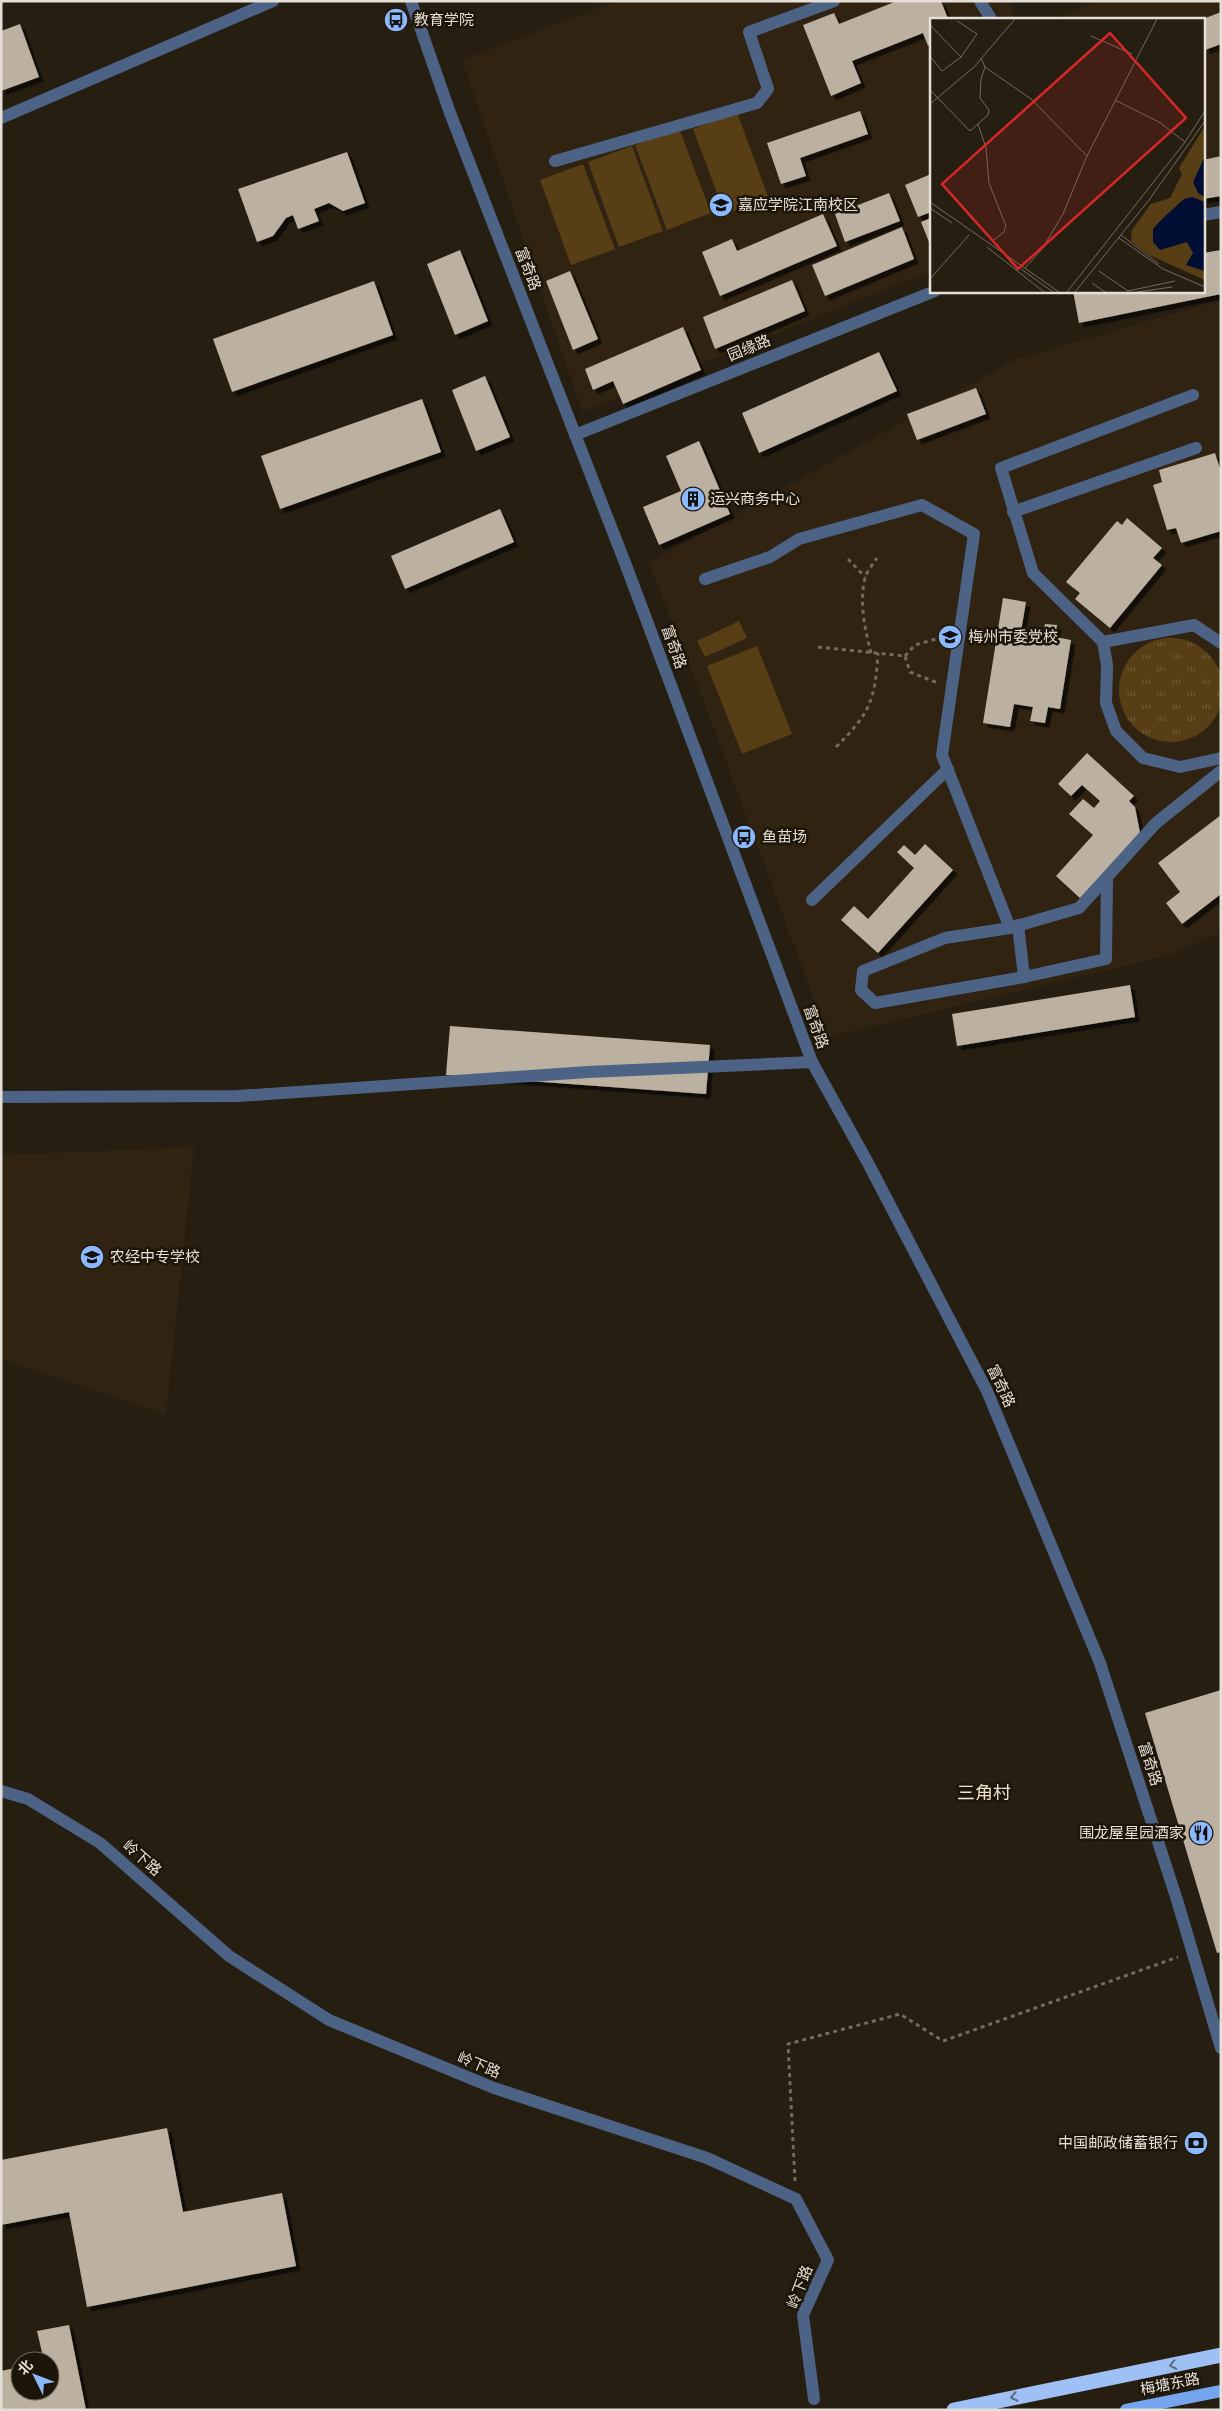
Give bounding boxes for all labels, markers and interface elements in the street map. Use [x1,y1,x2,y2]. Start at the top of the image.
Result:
bus stop icon: 教育学院 [383,7,409,33]
place label: 教育学院 [414,11,474,28]
inset map [930,18,1204,292]
school or university icon: 嘉应学院江南校区 [708,192,734,218]
place label: 嘉应学院江南校区 [738,196,858,213]
street label: 富奇路 [512,245,544,293]
street label: 园缘路 [725,331,773,364]
building icon: 运兴商务中心 [680,486,706,512]
place label: 运兴商务中心 [710,490,800,507]
street label: 富奇路 [659,623,690,671]
school or university icon: 梅州市委党校 [937,624,963,650]
place label: 梅州市委党校 [968,628,1058,645]
bus stop icon: 鱼苗场 [731,824,757,850]
place label: 鱼苗场 [762,828,807,845]
street label: 富奇路 [801,1003,832,1051]
school or university icon: 农经中专学校 [79,1244,105,1270]
place label: 农经中专学校 [110,1248,200,1265]
street label: 富奇路 [984,1362,1019,1410]
street label: 富奇路 [1135,1740,1166,1788]
district label: 三角村 [957,1783,1011,1803]
restaurant icon: 围龙屋星园酒家 [1188,1820,1214,1846]
place label: 围龙屋星园酒家 [1079,1824,1184,1841]
street label: 岭下路 [120,1836,165,1879]
street label: 岭下路 [455,2048,503,2081]
bank icon: 中国邮政储蓄银行 [1183,2130,1209,2156]
place label: 中国邮政储蓄银行 [1058,2134,1178,2151]
street label: 岭下路 [784,2263,816,2311]
north arrow [10,2351,60,2401]
text: 北 [15,2357,36,2378]
one-way arrow [1169,2359,1177,2369]
street label: 梅塘东路 [1139,2369,1201,2398]
one-way arrow [1009,2392,1018,2402]

